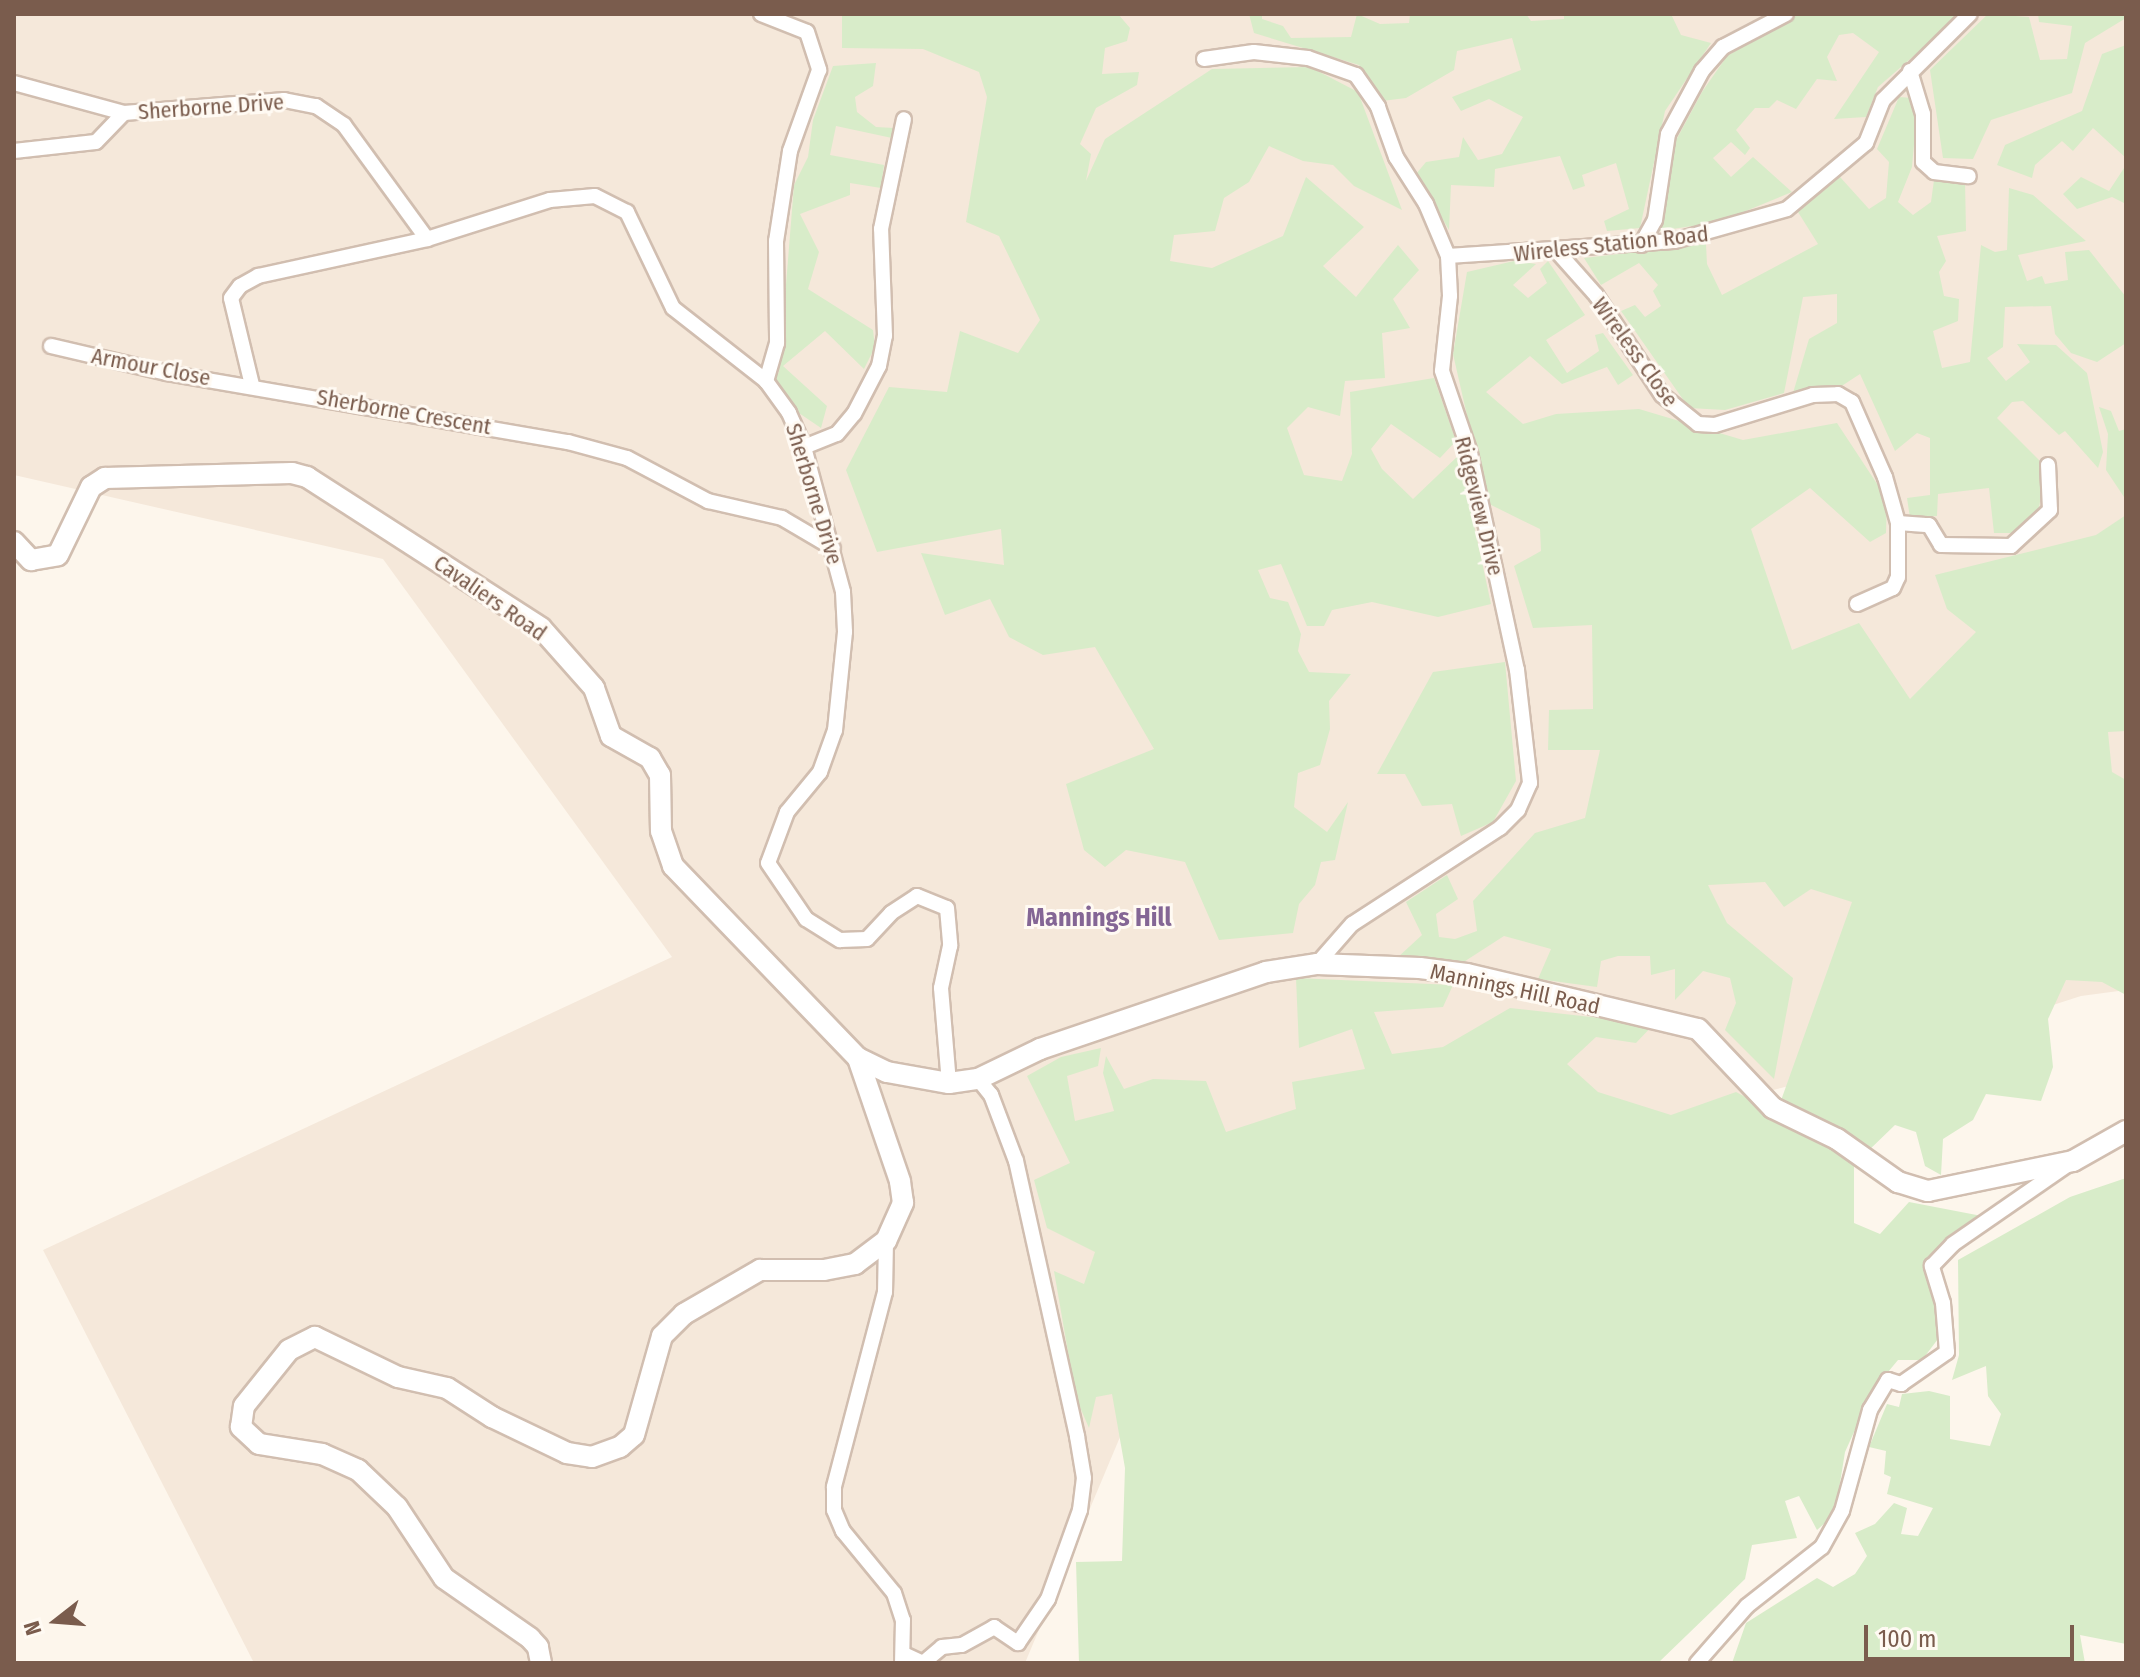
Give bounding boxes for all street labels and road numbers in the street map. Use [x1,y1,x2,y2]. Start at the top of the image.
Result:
street label: Sherborne Drive [137,89,285,125]
street label: Wireless Station Road [1512,221,1710,267]
street label: Wireless Close [1586,292,1684,412]
street label: Armour Close [89,343,213,391]
street label: Sherborne Crescent [315,384,493,440]
street label: Sherborne Drive [780,420,848,568]
street label: Ridgeview Drive [1449,434,1509,578]
street label: Cavaliers Road [429,550,551,646]
street label: Mannings Hill Road [1428,958,1602,1020]

